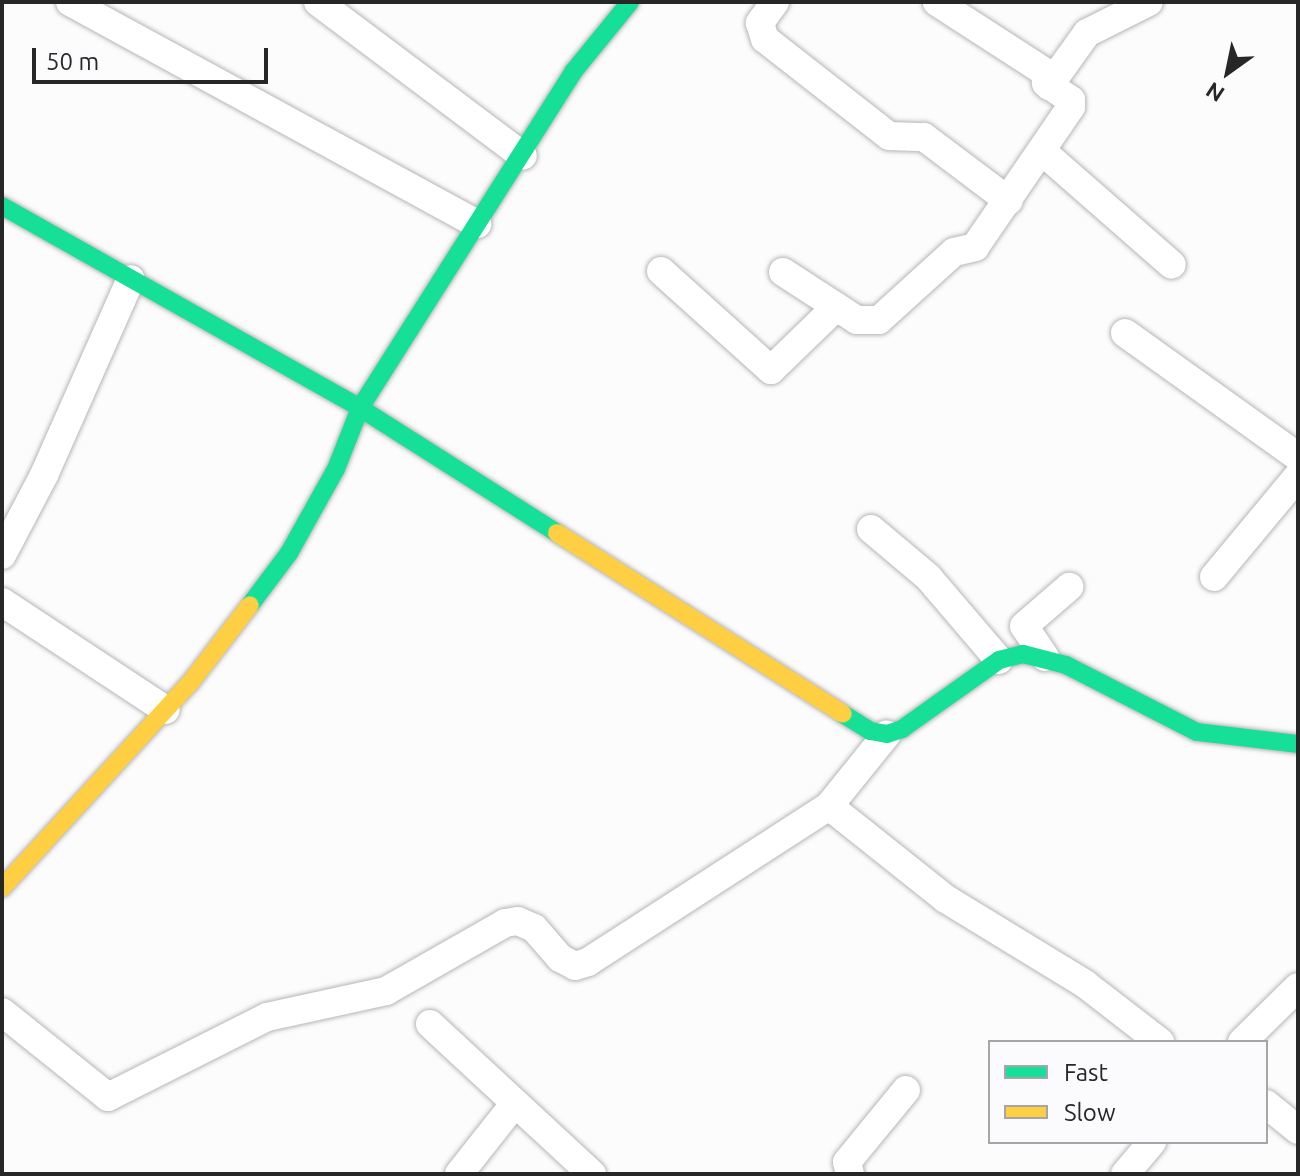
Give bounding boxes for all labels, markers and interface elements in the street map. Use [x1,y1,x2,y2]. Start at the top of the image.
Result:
scale bar [36,32,272,82]
north arrow [1188,32,1268,112]
text: 50 m [46,48,99,75]
text: N [1201,78,1228,108]
legend [988,1040,1268,1144]
text: Fast [1064,1059,1108,1086]
text: Slow [1064,1099,1116,1126]

